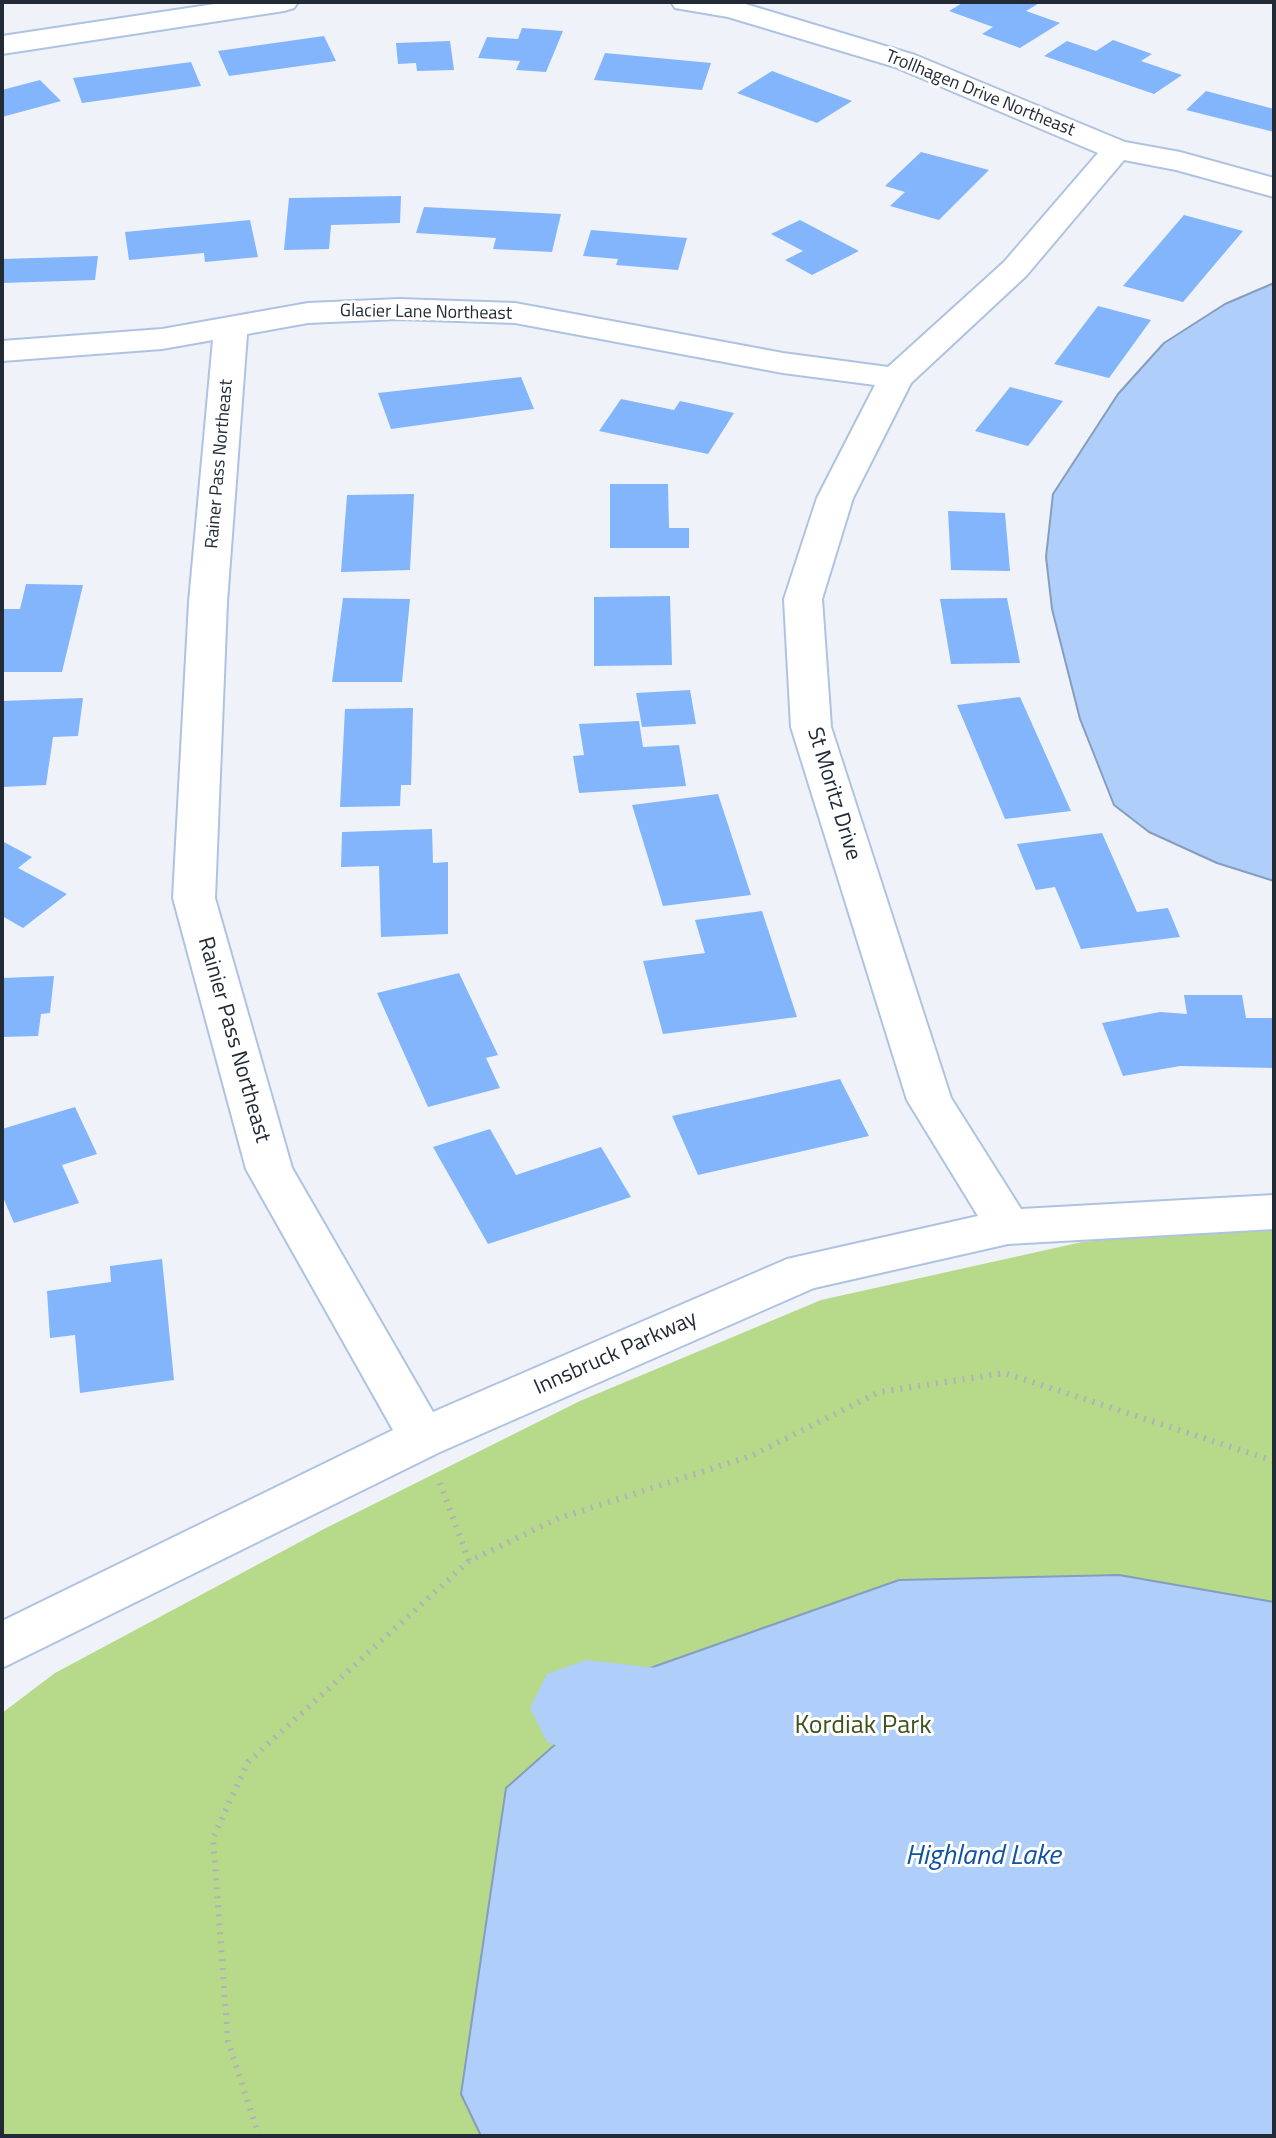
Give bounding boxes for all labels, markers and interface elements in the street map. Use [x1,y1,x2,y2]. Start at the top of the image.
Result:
street label: Trollhagen Drive Northeast [882,46,1078,142]
street label: Glacier Lane Northeast [340,301,512,325]
street label: Rainer Pass Northeast [202,378,238,550]
street label: St Moritz Drive [800,724,866,864]
street label: Rainier Pass Northeast [191,934,275,1146]
street label: Innsbruck Parkway [531,1306,701,1402]
park label: Kordiak Park [794,1711,932,1743]
water label: Highland Lake [905,1840,1061,1874]

